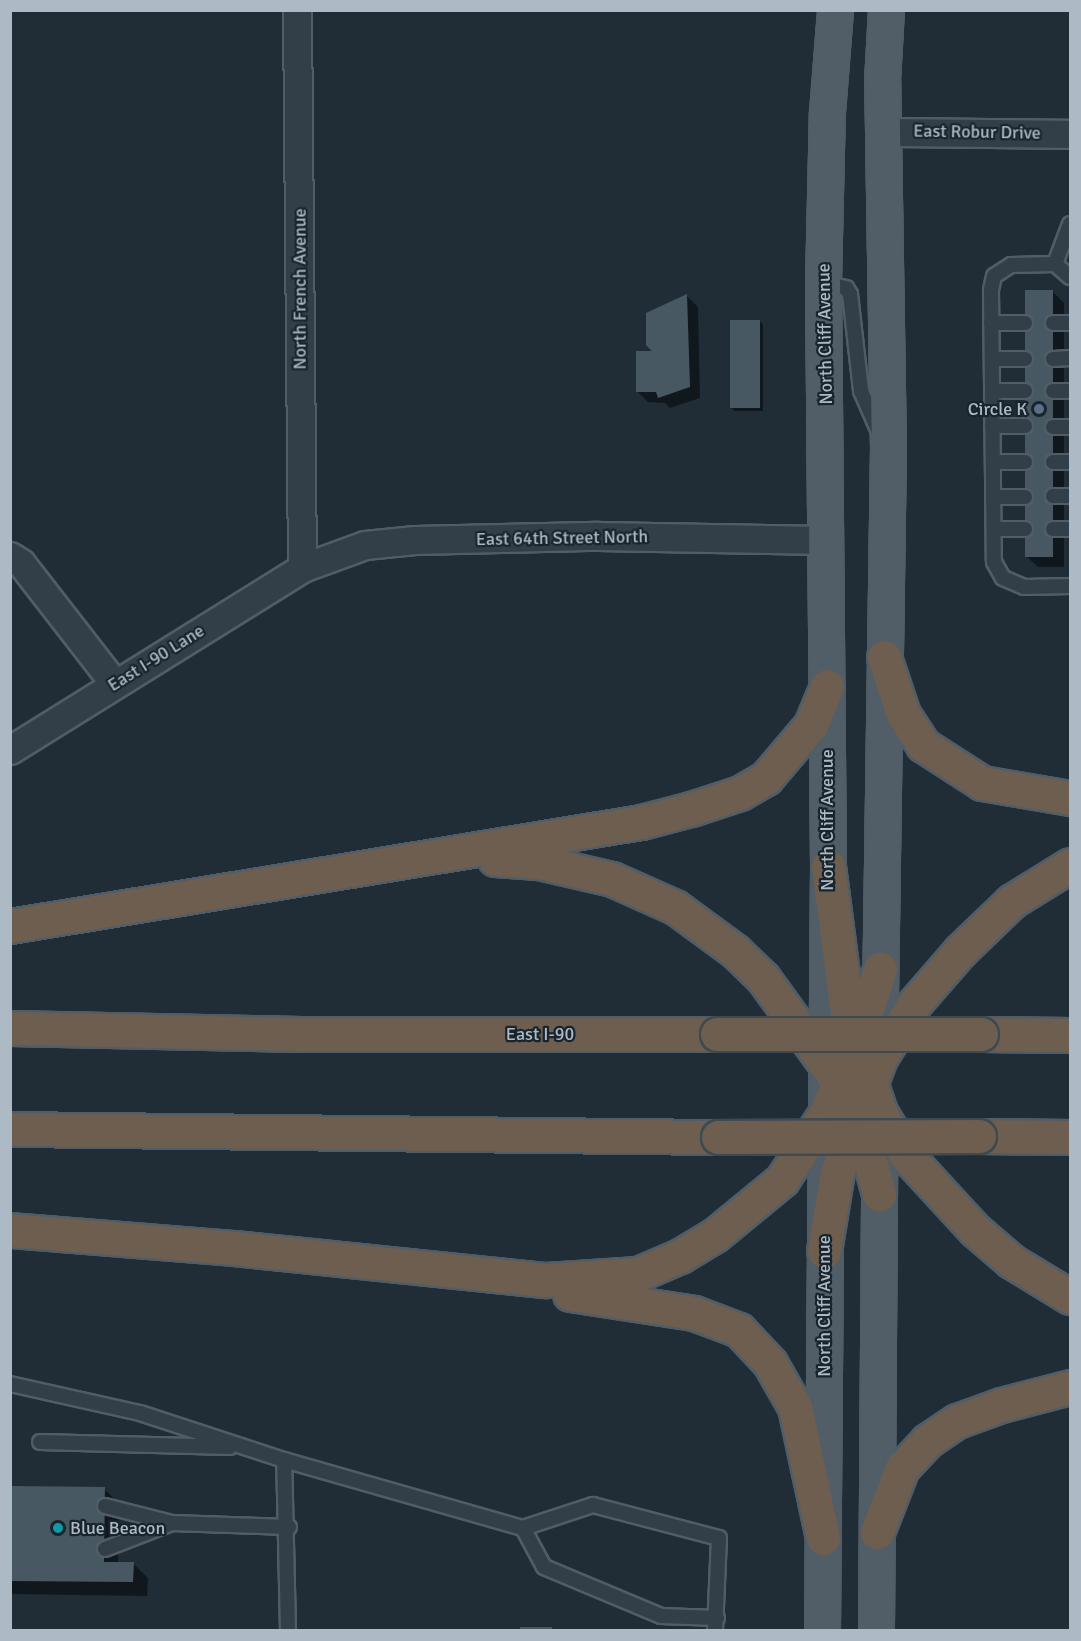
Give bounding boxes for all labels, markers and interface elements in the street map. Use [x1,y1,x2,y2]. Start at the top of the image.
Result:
street label: East Robur Drive [913,120,1041,144]
street label: North French Avenue [289,208,311,370]
street label: North Cliff Avenue [813,263,837,405]
place label: Circle K [968,398,1027,420]
marker: Circle K [1032,402,1046,416]
street label: East 64th Street North [476,526,648,550]
street label: East I-90 Lane [104,620,208,696]
street label: North Cliff Avenue [816,749,838,891]
street label: East I-90 [506,1023,574,1045]
street label: North Cliff Avenue [813,1235,835,1377]
place label: Blue Beacon [70,1517,165,1539]
marker: Blue Beacon [51,1521,65,1535]

